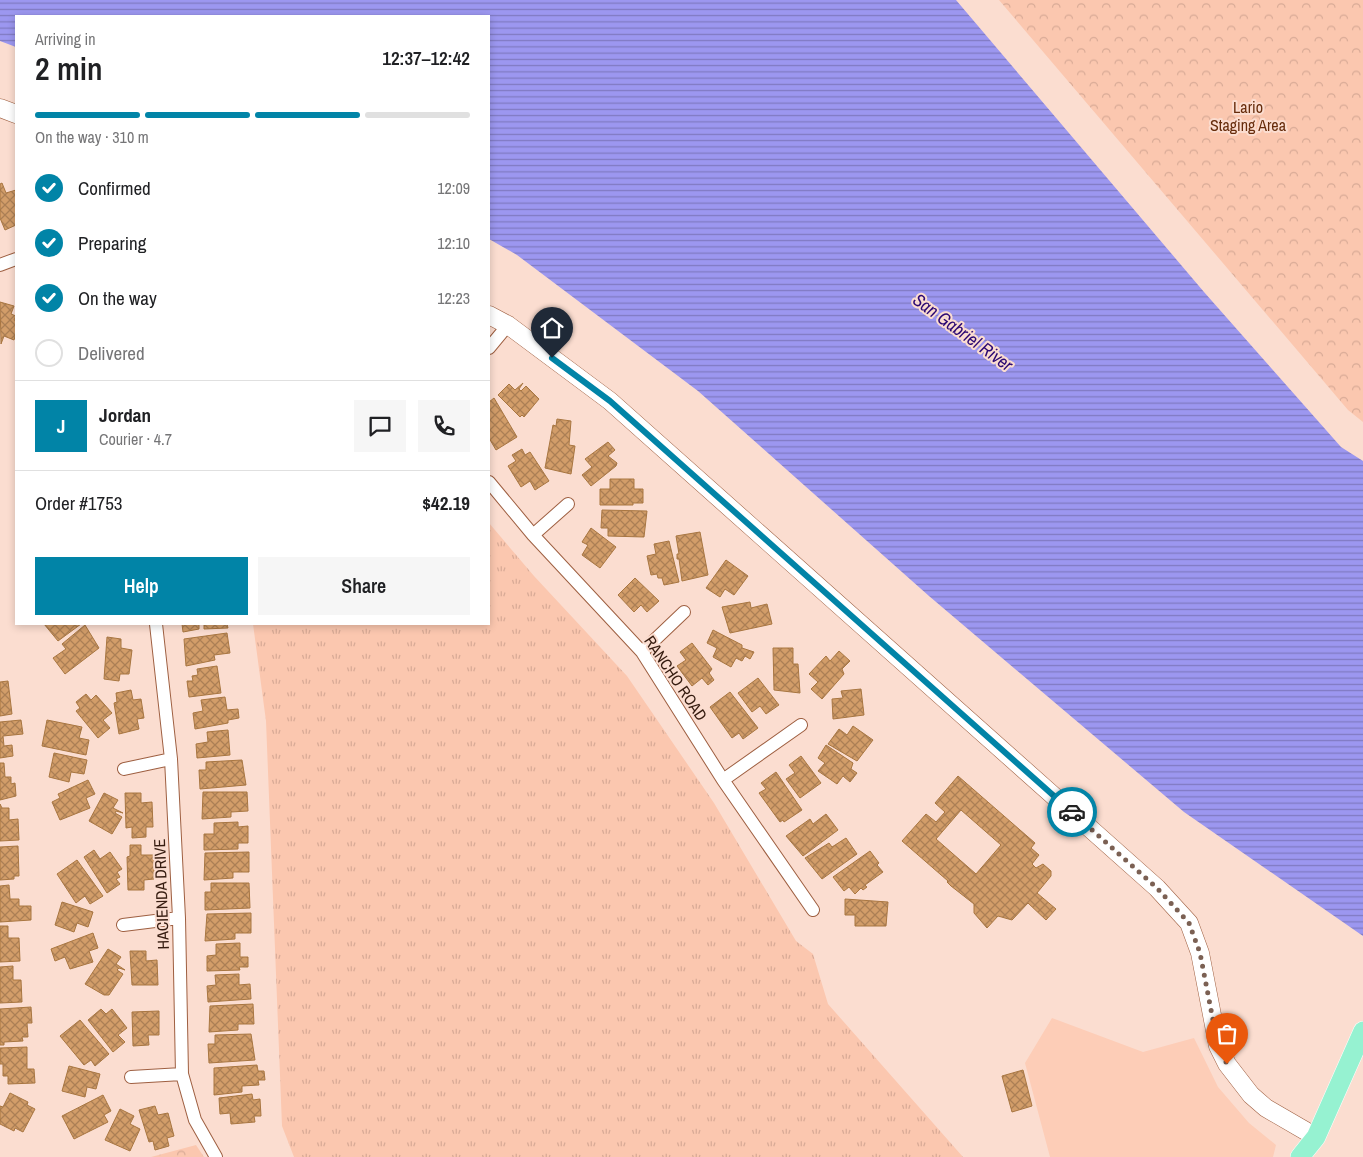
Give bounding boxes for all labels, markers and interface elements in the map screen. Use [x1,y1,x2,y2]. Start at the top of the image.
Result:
text: Arriving in [35,28,96,50]
text: 12:37–12:42 [382,45,470,71]
text: 2 min [35,47,103,90]
park label: Lario Staging Area [1210,96,1287,136]
text: On the way · 310 m [35,126,149,148]
icon: check [35,174,63,202]
text: Confirmed [78,175,151,201]
text: 12:09 [437,177,470,199]
icon: check [35,229,63,257]
text: Preparing [78,230,146,256]
text: 12:10 [437,232,470,254]
icon: check [35,284,63,312]
text: On the way [78,285,157,311]
text: 12:23 [437,287,470,309]
water label: San Gabriel River [908,287,1019,377]
pin [531,307,573,358]
icon: home [538,314,566,342]
text: Delivered [78,340,145,366]
button: chat [354,400,406,452]
button: phone [418,400,470,452]
text: Jordan [99,402,151,428]
text: J [57,413,65,439]
text: Courier · 4.7 [99,428,172,450]
text: Order #1753 [35,490,122,516]
text: $42.19 [422,490,470,516]
button: Help [35,557,248,615]
button: Share [258,557,470,615]
street label: RANCHO ROAD [639,631,713,725]
courier [1047,787,1097,837]
icon: car [1058,798,1086,826]
street label: HACIENDA DRIVE [148,838,174,950]
pin [1206,1013,1248,1064]
icon: bag [1213,1020,1241,1048]

